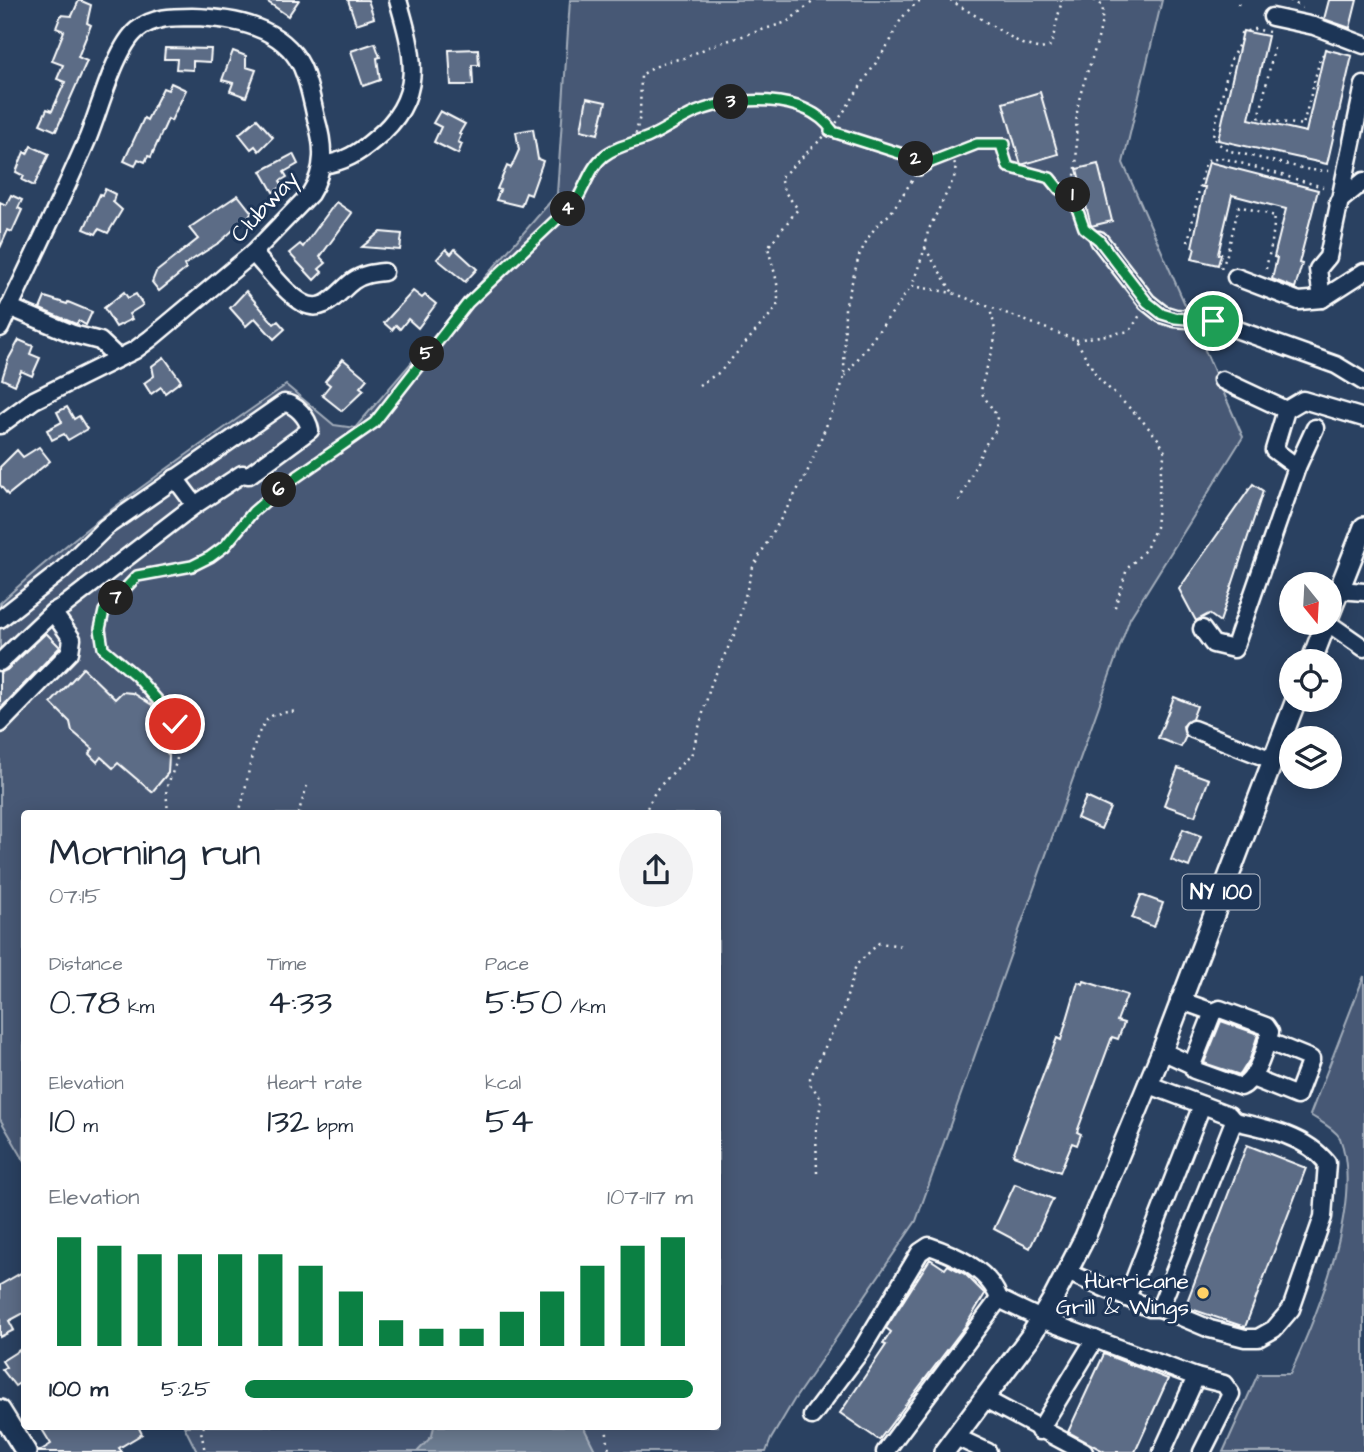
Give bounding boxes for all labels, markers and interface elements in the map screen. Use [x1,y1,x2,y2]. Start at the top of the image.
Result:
pin: 3 [714,84,748,119]
text: 3 [726,88,735,115]
pin: 2 [898,142,934,176]
text: 2 [910,145,921,172]
street label: Clubway [223,164,307,250]
pin: 1 [1056,178,1090,212]
text: 1 [1071,181,1074,208]
pin: 4 [550,192,586,227]
text: 4 [561,195,574,222]
pin [1183,291,1243,351]
icon: arrive [1194,302,1232,340]
pin: 5 [410,336,444,372]
text: 5 [420,340,433,367]
pin: 6 [262,472,296,508]
text: 6 [273,476,284,503]
north arrow [1279,572,1342,635]
map controls [1279,572,1342,789]
pin: 7 [99,580,134,616]
text: 7 [110,584,121,611]
button: locate [1279,649,1342,712]
pin [145,694,205,754]
icon: check [156,705,194,743]
button: layers [1279,726,1342,789]
text: Morning run [49,828,261,880]
button: share [619,833,693,907]
road number: NY 100 [1182,874,1260,910]
text: 07:15 [49,880,101,912]
text: Distance [49,951,123,978]
text: Time [267,951,307,978]
text: Pace [485,951,529,978]
text: 0.78 [49,978,120,1027]
text: 4:33 [267,978,332,1027]
text: 5:50 [485,978,563,1027]
text: km [120,994,154,1021]
text: /km [563,994,605,1021]
text: Elevation [49,1070,124,1097]
text: Heart rate [267,1070,362,1097]
text: kcal [485,1070,521,1097]
text: 10 [49,1097,76,1146]
text: 132 [267,1097,309,1146]
text: 54 [485,1097,534,1146]
text: m [76,1113,98,1140]
text: bpm [309,1113,353,1140]
text: Elevation [49,1181,140,1213]
text: 107–117 m [607,1181,693,1213]
place label: Hurricane Grill & Wings [1056,1265,1189,1324]
marker: Hurricane Grill & Wings [1195,1285,1211,1301]
text: 100 m [49,1373,108,1405]
text: 5:25 [161,1373,211,1405]

